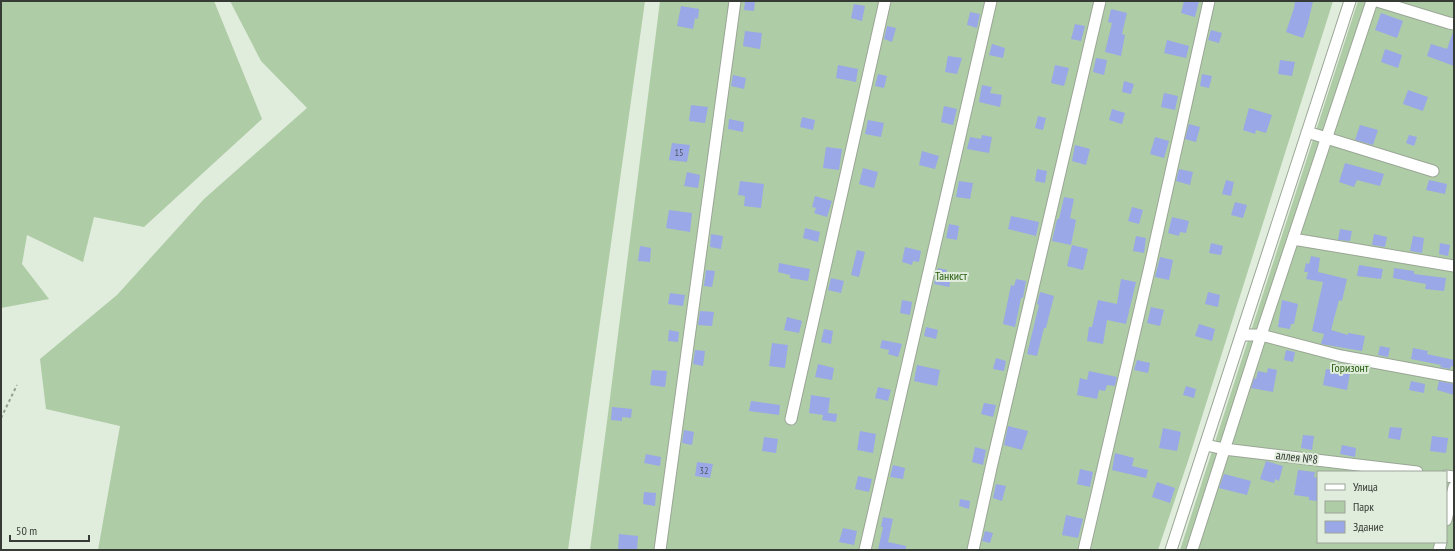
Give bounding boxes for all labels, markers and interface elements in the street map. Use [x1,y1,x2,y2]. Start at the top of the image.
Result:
house number: 15 [675,146,684,159]
park label: Танкист [935,268,967,283]
park label: Горизонт [1331,360,1369,375]
street label: аллея №8 [1275,447,1319,467]
house number: 32 [700,464,709,477]
legend [1317,471,1447,543]
text: Улица [1353,479,1378,494]
text: Парк [1353,499,1374,514]
scale bar [10,517,89,543]
text: Здание [1353,519,1384,534]
text: 50 m [16,523,37,538]

